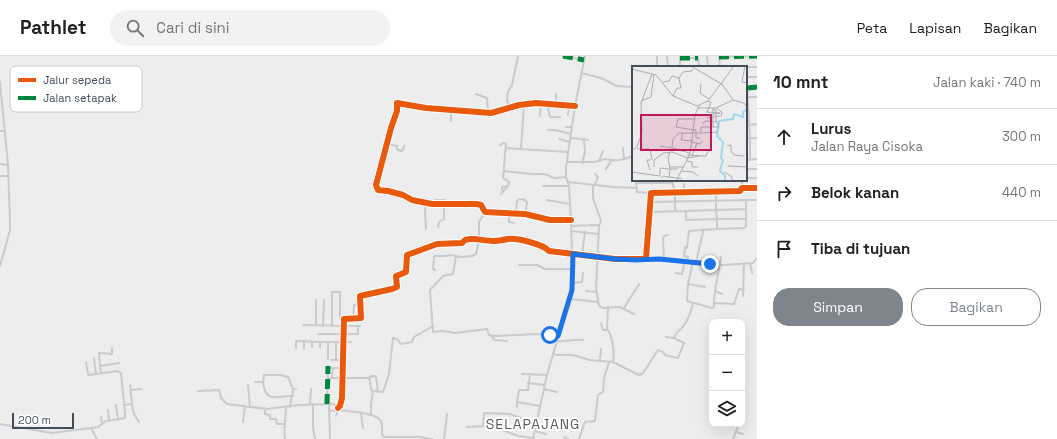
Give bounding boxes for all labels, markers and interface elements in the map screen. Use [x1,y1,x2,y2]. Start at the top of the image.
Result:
search box [110,10,390,46]
text: Pathlet [20,15,86,40]
icon: search [124,17,146,39]
text: Cari di sini [156,18,229,37]
text: Peta [857,19,887,37]
text: Lapisan [909,19,961,37]
text: Bagikan [983,19,1037,37]
legend [10,66,142,112]
inset map [632,66,747,181]
text: 10 mnt [773,71,829,93]
text: Jalur sepeda [43,73,112,87]
text: Jalan kaki · 740 m [933,74,1041,91]
text: Jalan setapak [43,91,117,105]
text: Lurus [811,119,851,138]
icon: ahead [773,126,795,148]
text: 300 m [1002,128,1041,145]
text: Jalan Raya Cisoka [811,138,923,155]
icon: right [773,182,795,204]
text: Belok kanan [811,183,899,202]
text: 440 m [1002,184,1041,201]
icon: arrive [773,238,795,260]
text: Tiba di tujuan [811,239,910,258]
route end [701,255,719,273]
button: Simpan [773,288,903,326]
button: Bagikan [911,288,1041,326]
map controls [709,319,745,427]
button: + [709,319,745,355]
route start [541,326,559,344]
button: − [709,355,745,391]
button: layers [709,391,745,427]
scale bar [12,411,74,430]
text: 200 m [18,413,51,427]
district label: SELAPAJANG [486,415,580,433]

